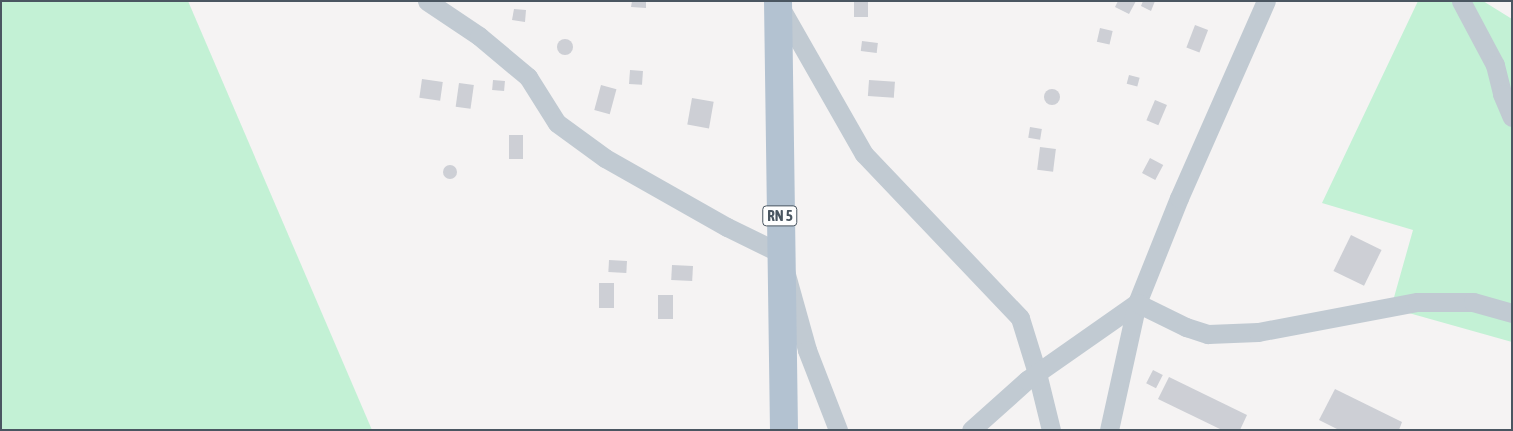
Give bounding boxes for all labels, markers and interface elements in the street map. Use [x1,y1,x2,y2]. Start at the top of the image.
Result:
road number: RN 5 [761,204,799,228]

